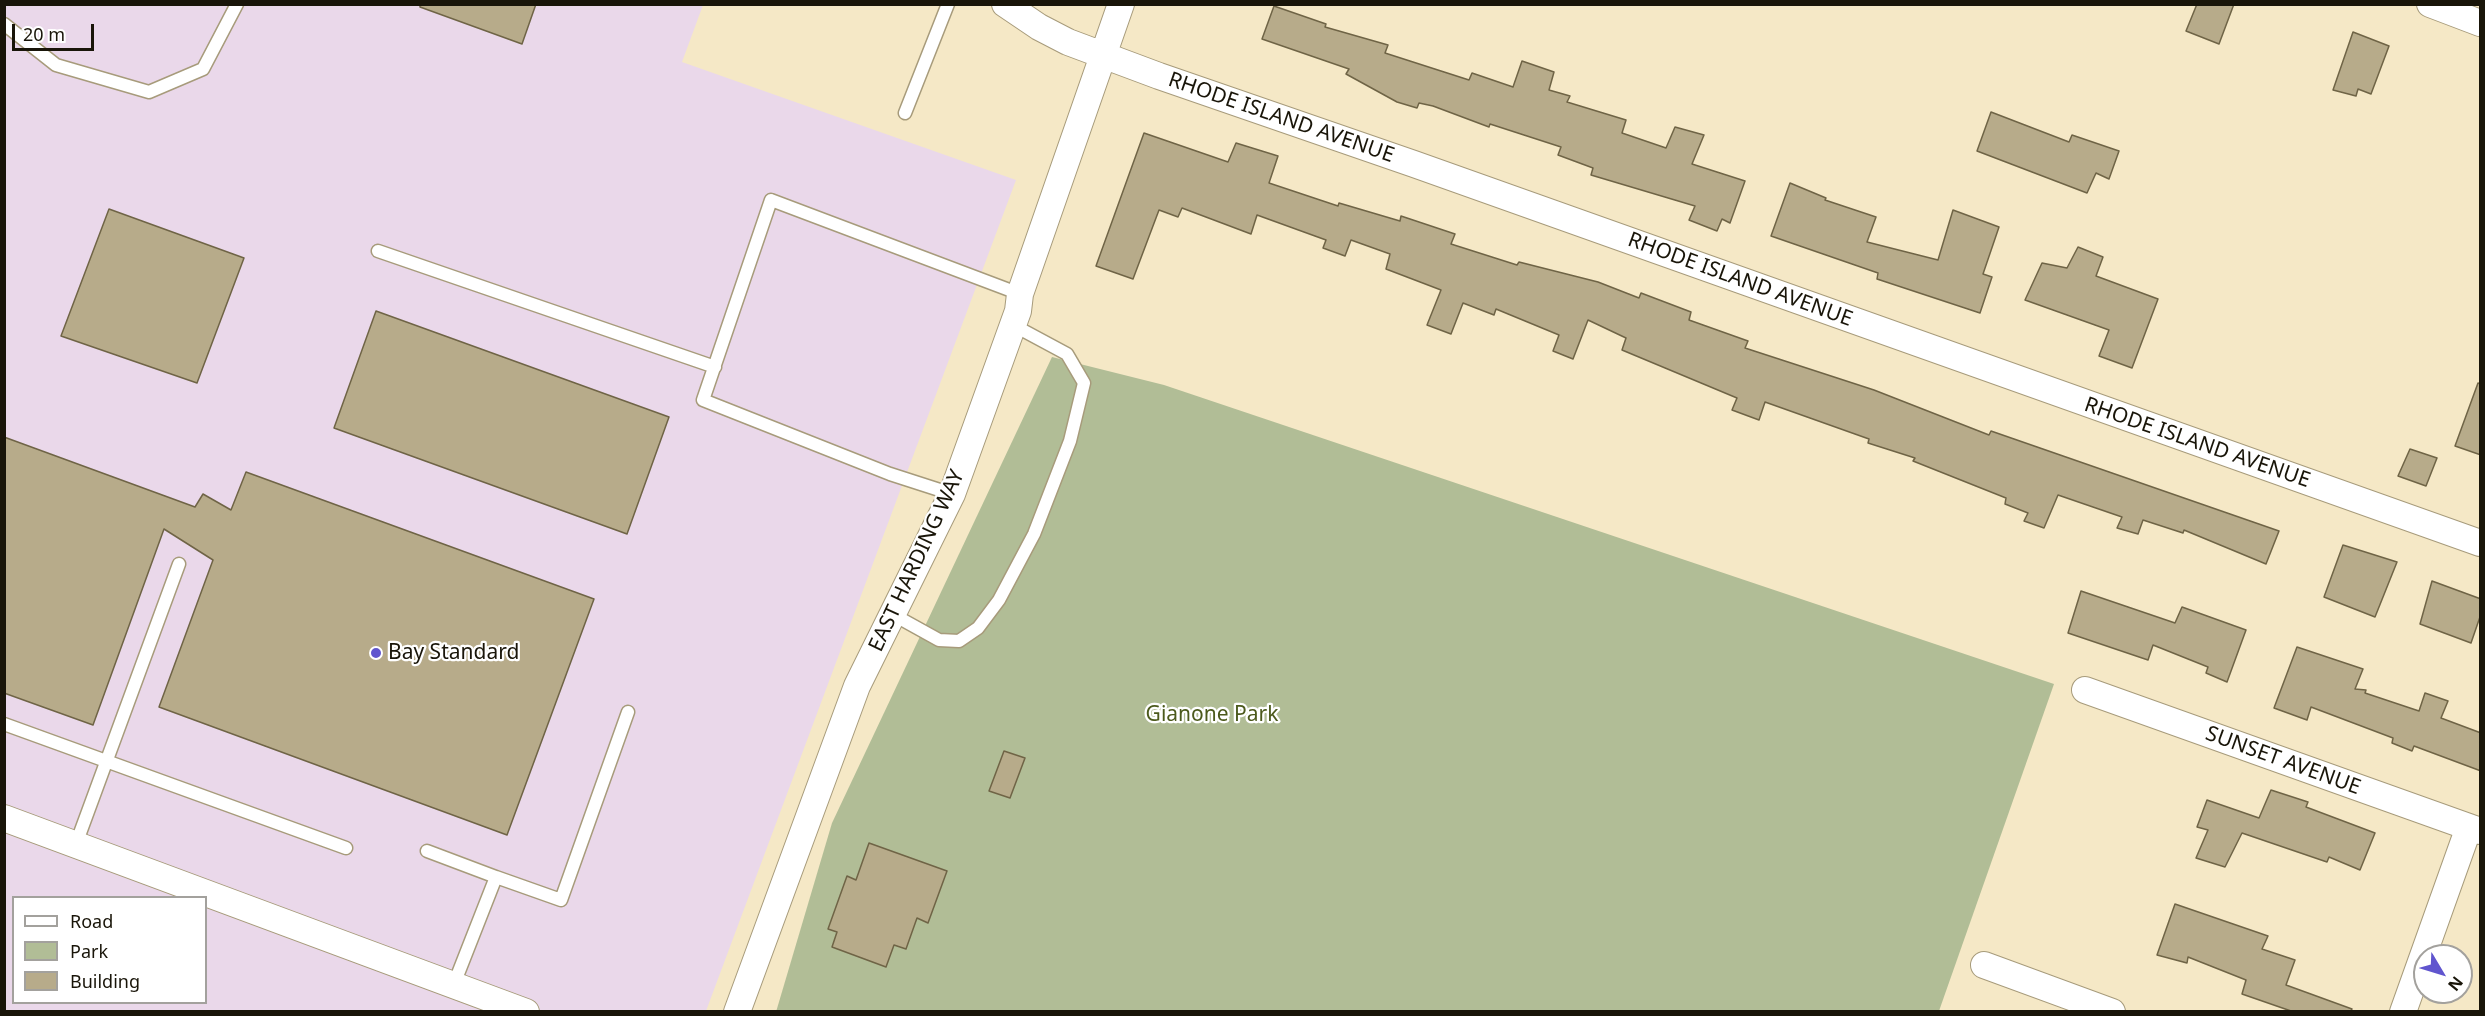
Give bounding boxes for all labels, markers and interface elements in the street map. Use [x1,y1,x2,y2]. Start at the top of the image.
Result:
scale bar [15,12,98,50]
text: 20 m [23,22,65,46]
street label: RHODE ISLAND AVENUE [1165,67,1397,169]
street label: RHODE ISLAND AVENUE [1624,228,1856,332]
street label: RHODE ISLAND AVENUE [2081,392,2313,494]
street label: EAST HARDING WAY [864,466,970,656]
place label: Bay Standard [388,640,519,666]
marker: Bay Standard [369,646,383,660]
park label: Gianone Park [1146,702,1278,728]
street label: SUNSET AVENUE [2202,721,2364,801]
legend [12,896,207,1004]
text: Road [70,909,113,933]
text: Park [70,939,108,963]
north arrow [2413,944,2473,1004]
text: Building [70,969,140,993]
text: N [2443,972,2468,996]

